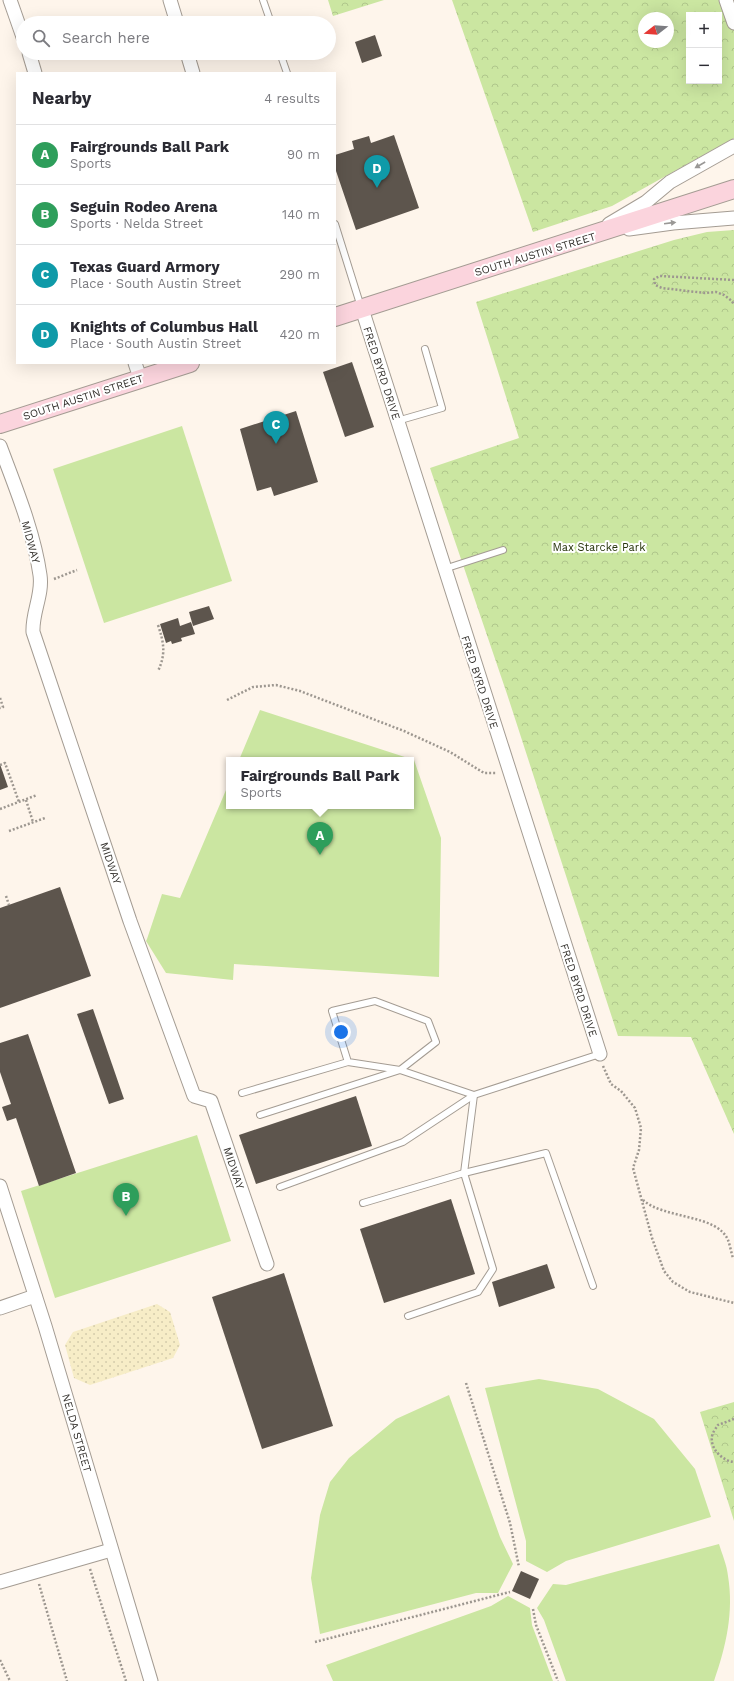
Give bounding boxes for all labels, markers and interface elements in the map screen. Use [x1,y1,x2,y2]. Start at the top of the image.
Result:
north arrow [638,12,674,48]
map controls [686,12,722,84]
button: + [686,12,722,48]
search box [16,16,336,60]
icon: search [30,27,52,49]
text: Search here [62,29,150,47]
button: − [686,48,722,84]
text: Nearby [32,88,91,108]
text: 4 results [264,91,320,106]
text: Fairgrounds Ball Park [70,138,229,156]
text: A [41,147,49,162]
text: 90 m [287,147,320,162]
pin: D [364,155,390,188]
text: Sports [70,156,111,171]
one-way arrow [694,162,706,169]
text: Seguin Rodeo Arena [70,198,217,216]
text: B [41,207,49,222]
text: 140 m [282,207,320,222]
text: Sports · Nelda Street [70,216,203,231]
one-way arrow [664,220,676,227]
street label: SOUTH AUSTIN STREET [473,230,597,279]
text: Texas Guard Armory [70,258,220,276]
text: C [41,267,49,282]
text: 290 m [279,267,320,282]
text: Place · South Austin Street [70,276,241,291]
text: Knights of Columbus Hall [70,318,258,336]
street label: FRED BYRD DRIVE [360,325,403,421]
text: D [40,327,50,342]
text: 420 m [280,327,320,342]
text: Place · South Austin Street [70,336,241,351]
street label: SOUTH AUSTIN STREET [21,372,145,423]
pin: C [263,411,289,444]
street label: MIDWAY [19,519,43,565]
park label: Max Starcke Park [552,541,646,554]
street label: FRED BYRD DRIVE [458,634,501,730]
popup [226,757,414,809]
text: Fairgrounds Ball Park [240,767,400,785]
text: Sports [240,785,282,800]
pin: A [307,822,333,855]
street label: MIDWAY [97,840,124,886]
street label: FRED BYRD DRIVE [557,942,600,1038]
your location [331,1022,351,1042]
street label: MIDWAY [220,1145,247,1191]
pin: B [113,1183,139,1216]
street label: NELDA STREET [59,1392,94,1474]

